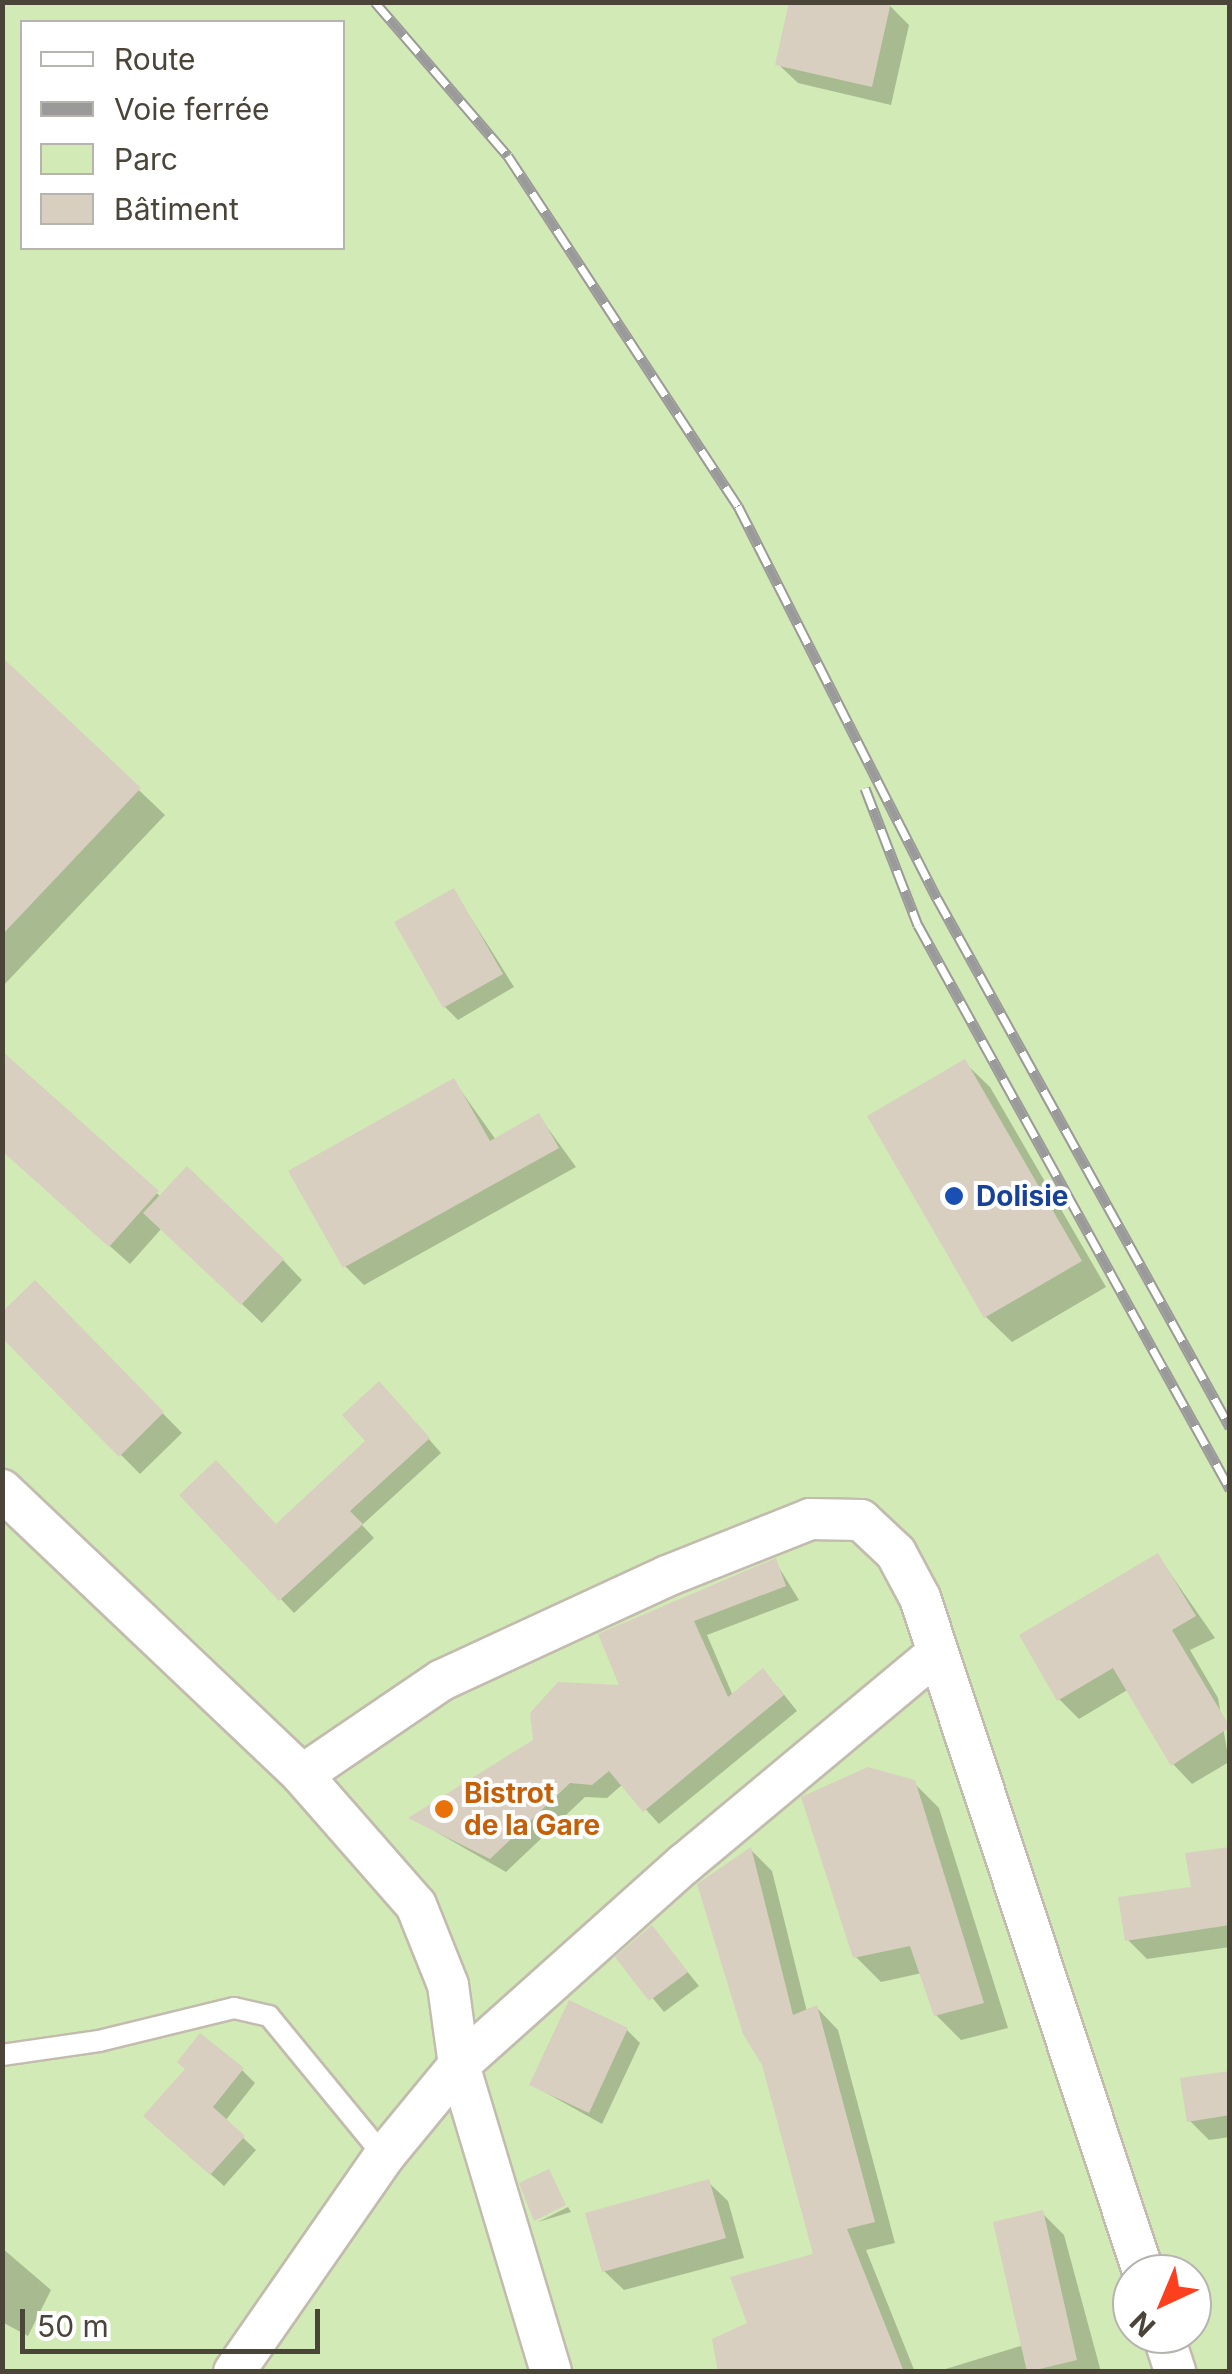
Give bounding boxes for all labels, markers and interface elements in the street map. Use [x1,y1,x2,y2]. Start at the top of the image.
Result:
legend [20,20,345,250]
text: Route [114,41,196,77]
text: Voie ferrée [114,91,270,127]
text: Parc [114,141,178,177]
text: Bâtiment [114,191,239,227]
place label: Dolisie [976,1179,1069,1213]
marker: Dolisie [941,1183,967,1209]
place label: Bistrot de la Gare [464,1776,600,1842]
marker: Bistrot de la Gare [433,1798,455,1820]
north arrow [1112,2254,1212,2354]
scale bar [25,2289,325,2351]
text: N [1123,2304,1162,2344]
text: 50 m [37,2308,109,2344]

